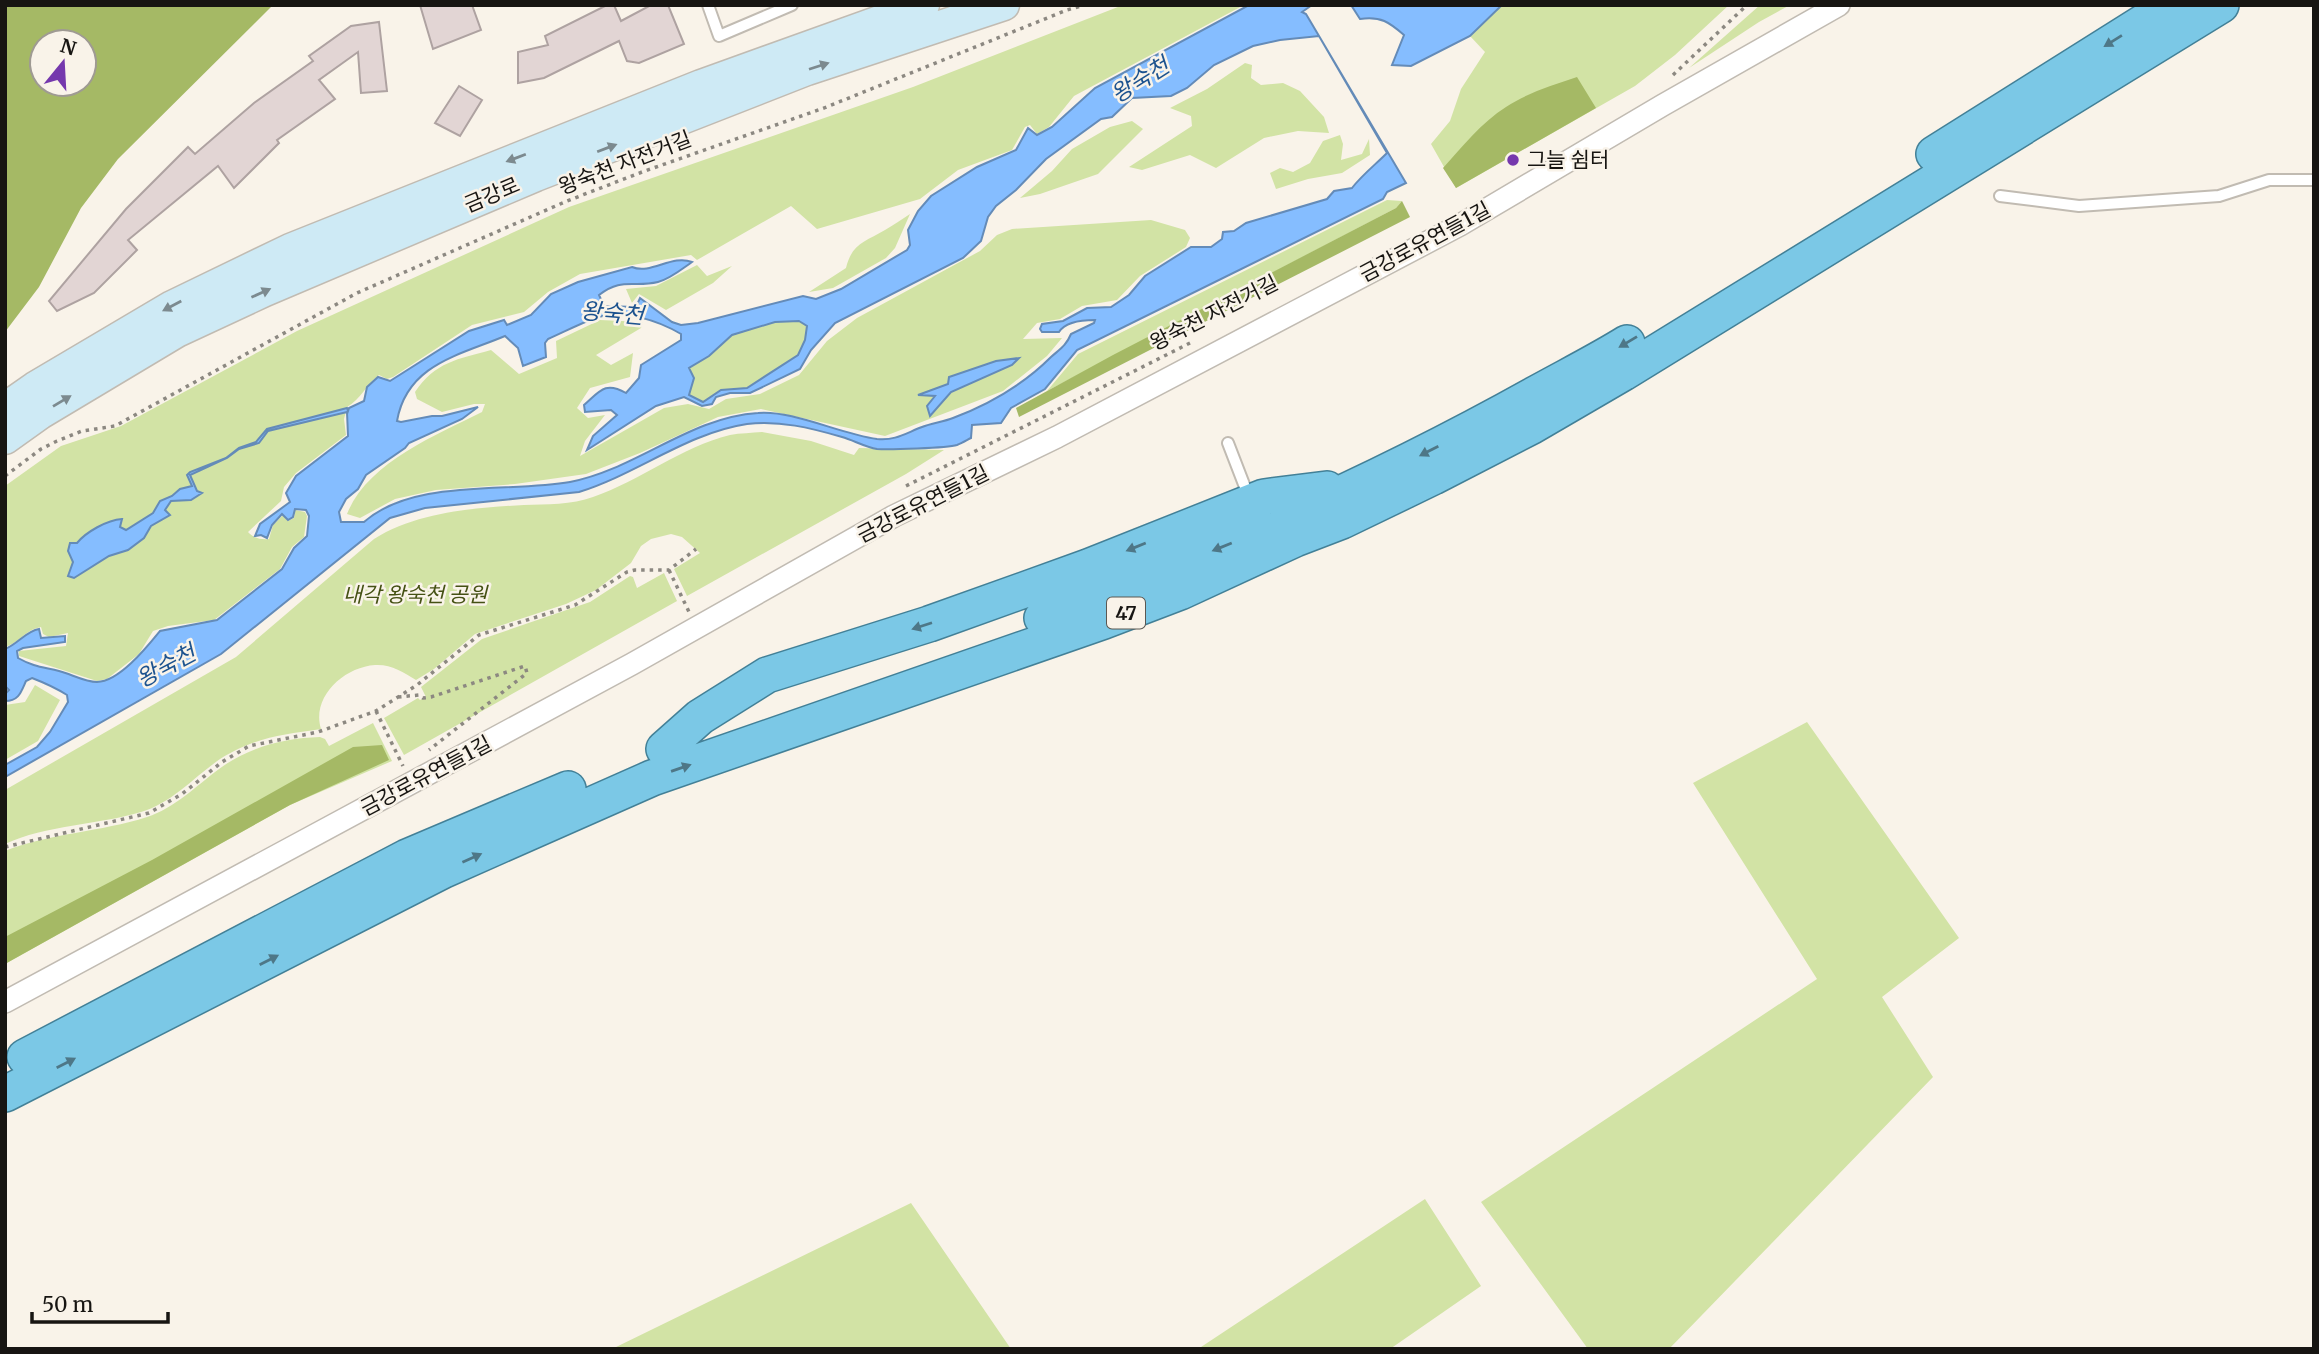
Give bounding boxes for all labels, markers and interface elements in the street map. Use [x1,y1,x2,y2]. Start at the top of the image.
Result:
north arrow [28,28,98,98]
text: N [57,33,79,61]
one-way arrow [2104,35,2123,48]
water label: 왕숙천 [1105,49,1177,109]
one-way arrow [809,60,830,71]
street label: 왕숙천 자전거길 [555,125,695,200]
one-way arrow [596,143,617,154]
place label: 그늘 쉼터 [1527,146,1609,173]
one-way arrow [505,152,526,163]
marker: 그늘 쉼터 [1505,152,1521,168]
street label: 금강로 [460,171,524,218]
street label: 금강로유연들1길 [1355,196,1495,287]
street label: 왕숙천 자전거길 [1145,269,1282,356]
one-way arrow [251,287,271,299]
water label: 왕숙천 [579,295,648,330]
one-way arrow [162,301,182,312]
one-way arrow [1619,336,1638,348]
one-way arrow [52,395,71,408]
one-way arrow [1419,446,1439,457]
street label: 금강로유연들1길 [852,459,993,548]
one-way arrow [1212,541,1233,552]
one-way arrow [1125,542,1146,553]
park label: 내각 왕숙천 공원 [343,581,489,608]
road number: 47 [1107,598,1145,628]
one-way arrow [912,621,933,632]
water label: 왕숙천 [131,637,203,693]
street label: 금강로유연들1길 [356,730,496,821]
one-way arrow [670,762,691,773]
one-way arrow [462,852,482,864]
one-way arrow [259,954,279,965]
one-way arrow [56,1057,76,1069]
scale bar [32,1280,168,1324]
text: 50 m [42,1291,93,1318]

